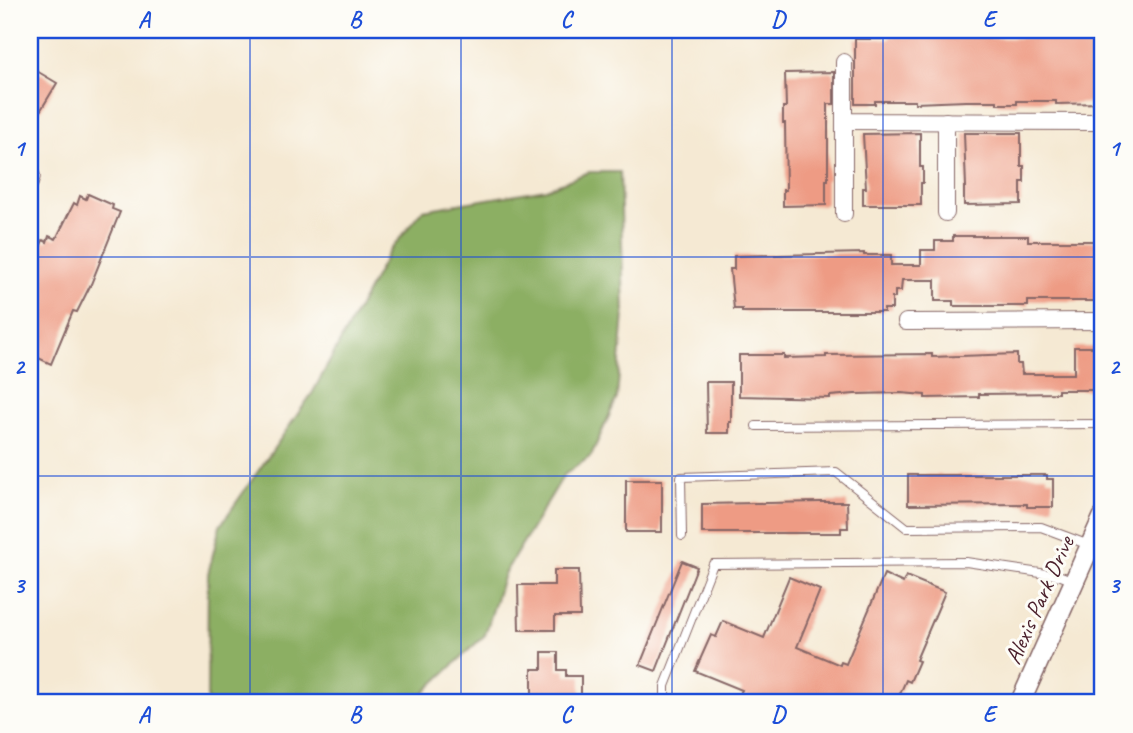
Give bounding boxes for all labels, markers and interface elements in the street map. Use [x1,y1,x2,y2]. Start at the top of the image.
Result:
text: A [138,5,152,34]
text: B [349,5,363,34]
text: C [561,5,575,34]
text: D [771,5,787,34]
text: E [983,5,999,34]
text: 1 [14,134,27,163]
text: 1 [1109,134,1122,163]
text: 2 [14,352,27,381]
text: 2 [1109,352,1122,381]
street label: Alexis Park Drive [997,529,1081,669]
text: 3 [14,571,27,600]
text: 3 [1109,571,1122,600]
text: A [138,700,152,729]
text: B [349,700,363,729]
text: C [561,700,575,729]
text: D [771,700,787,729]
text: E [983,700,999,729]

